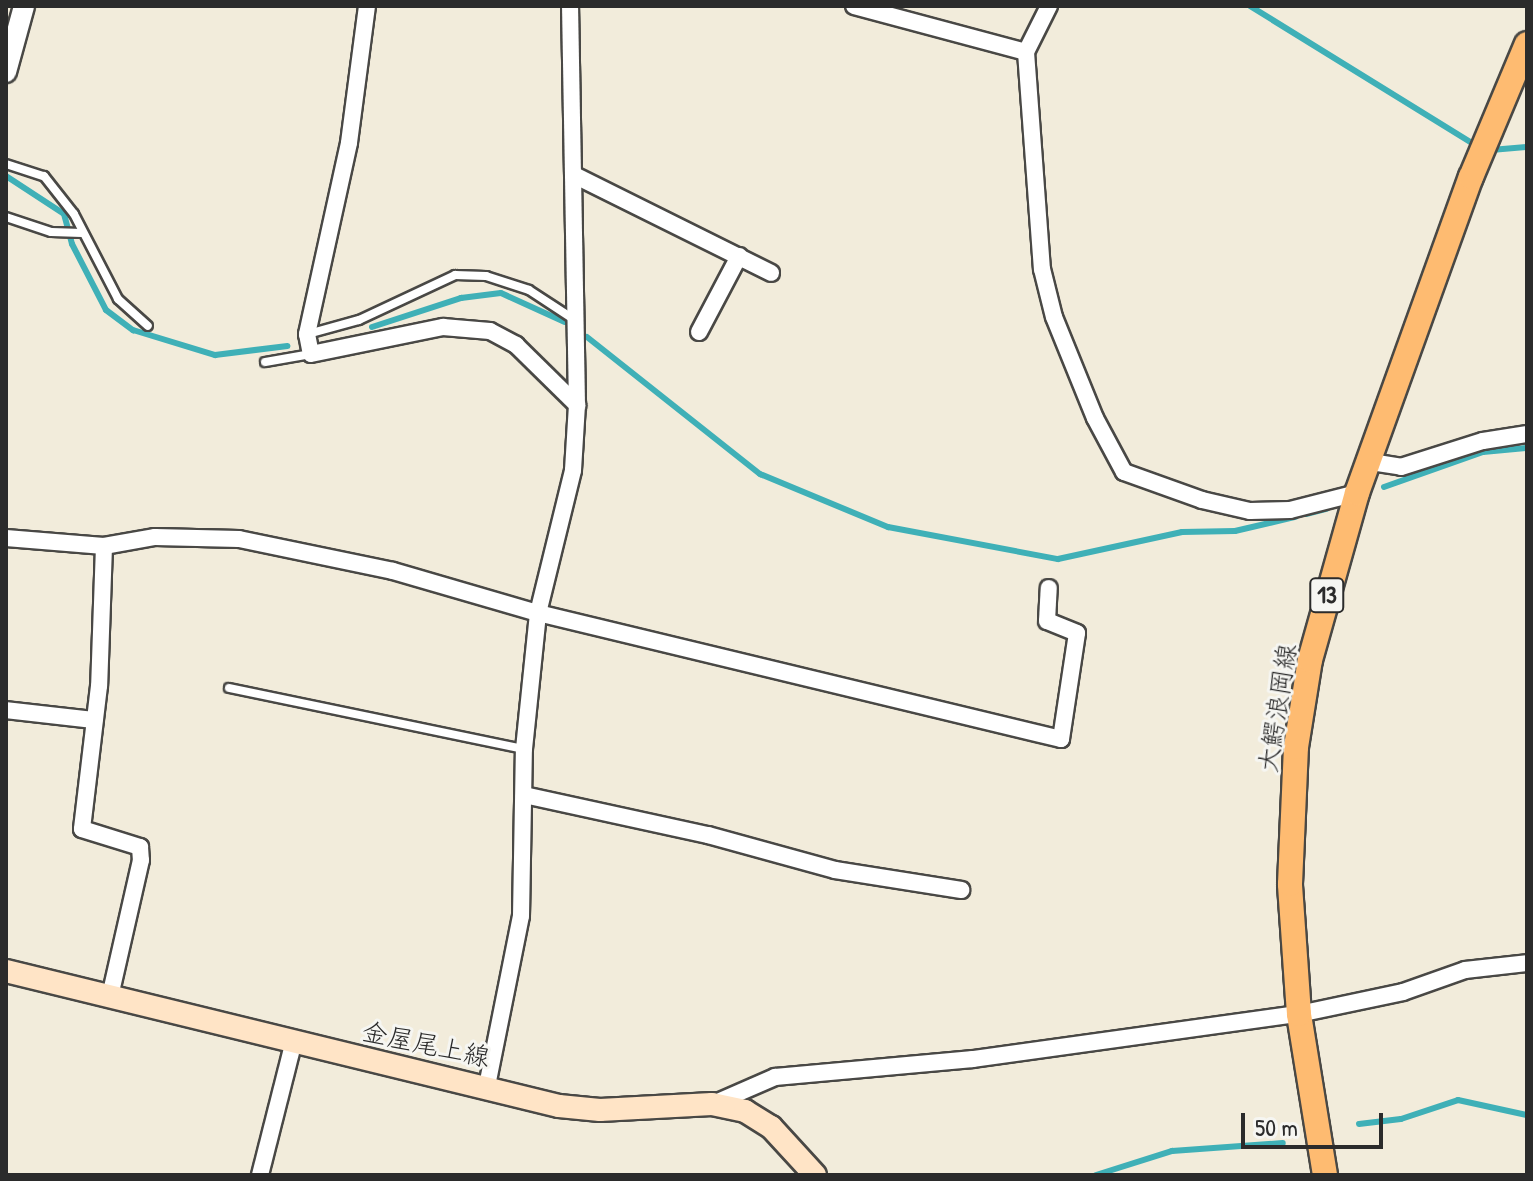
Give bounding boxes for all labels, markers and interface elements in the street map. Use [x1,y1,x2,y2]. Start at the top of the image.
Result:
road number: 13 [1309,575,1345,615]
street label: 大鰐浪岡線 [1251,641,1303,775]
street label: 金屋尾上線 [359,1015,493,1073]
scale bar [1245,1097,1387,1147]
text: 50 m [1255,1111,1298,1143]

